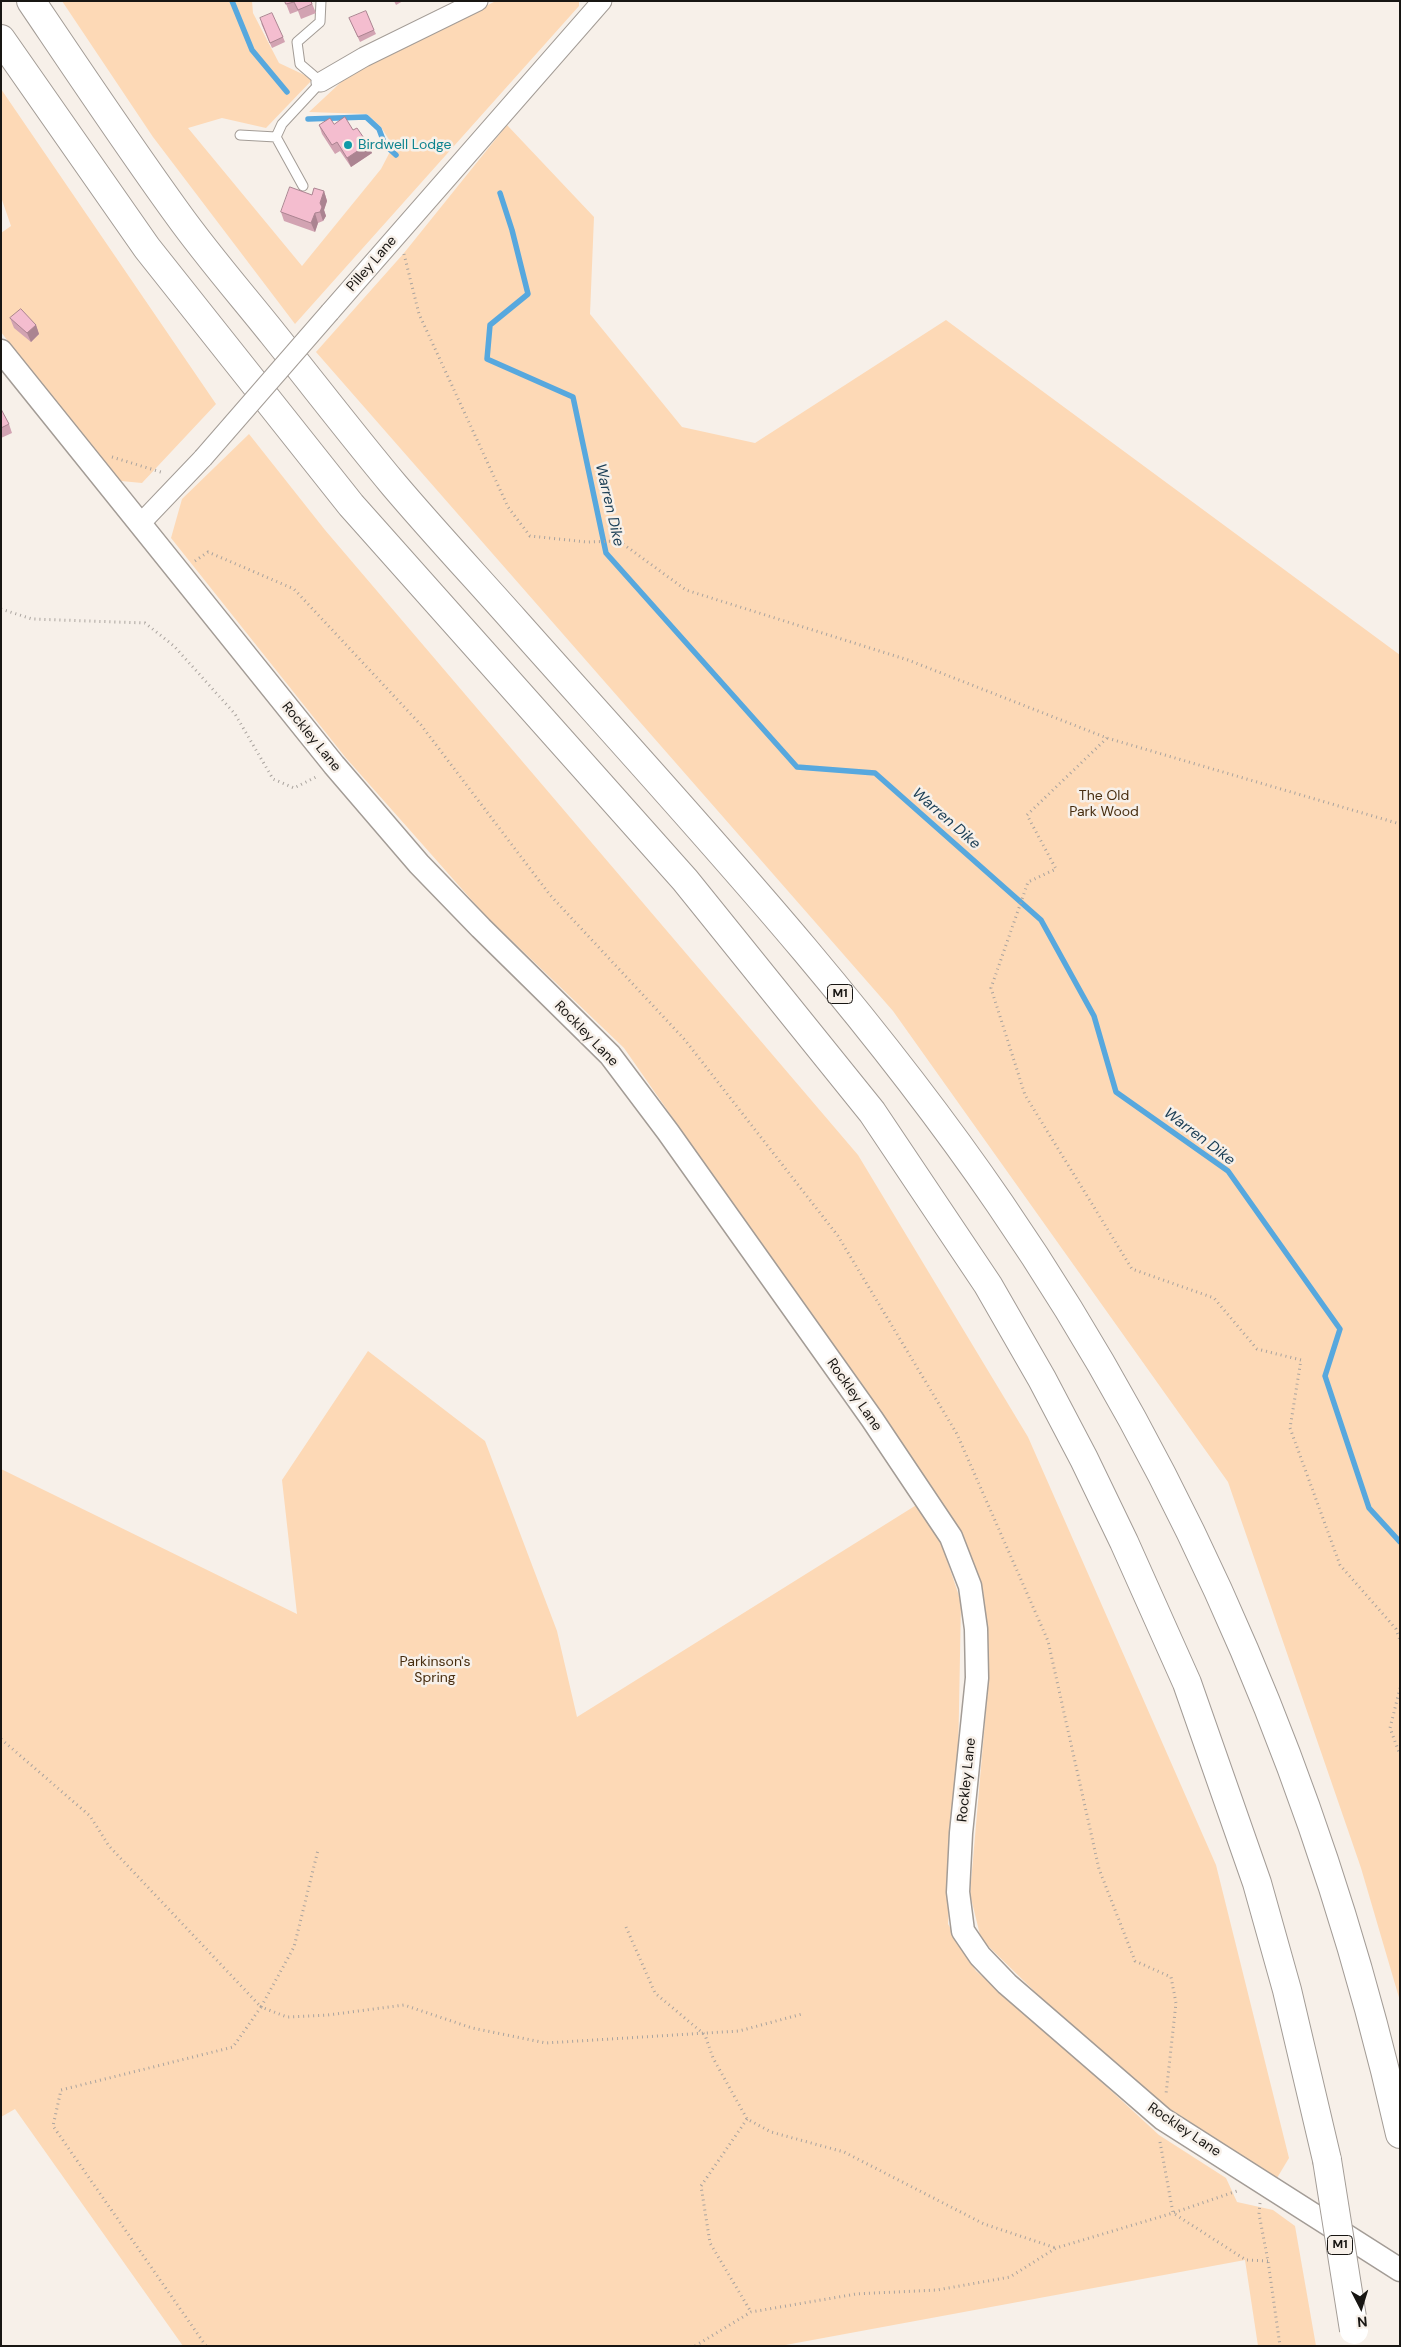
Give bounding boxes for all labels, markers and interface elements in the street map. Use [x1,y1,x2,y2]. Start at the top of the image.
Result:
place label: Birdwell Lodge [358,137,451,153]
marker: Birdwell Lodge [342,139,354,151]
street label: Pilley Lane [343,233,401,295]
water label: Warren Dike [591,462,627,548]
street label: Rockley Lane [278,699,344,775]
water label: Warren Dike [908,784,984,854]
park label: The Old Park Wood [1069,788,1139,820]
road number: M1 [828,984,852,1004]
street label: Rockley Lane [551,998,621,1070]
water label: Warren Dike [1160,1104,1238,1170]
street label: Rockley Lane [823,1356,885,1434]
park label: Parkinson's Spring [400,1654,470,1686]
street label: Rockley Lane [954,1737,980,1823]
street label: Rockley Lane [1144,2099,1224,2161]
road number: M1 [1328,2236,1352,2254]
north arrow [1336,2282,1386,2332]
text: N [1356,2313,1368,2331]

